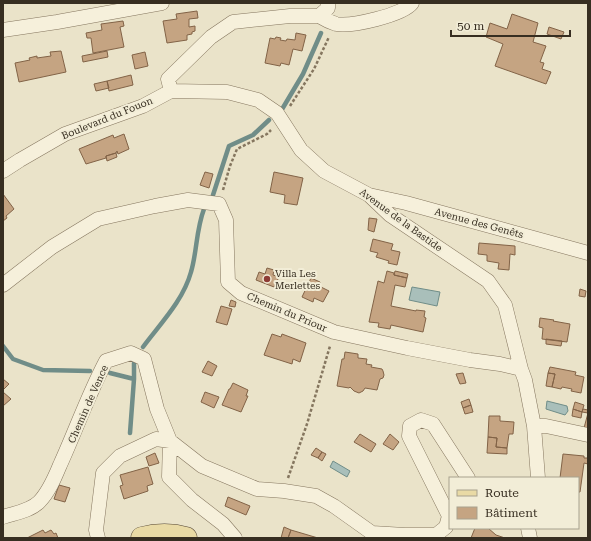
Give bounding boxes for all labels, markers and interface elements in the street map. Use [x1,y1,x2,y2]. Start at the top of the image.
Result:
scale bar [451,12,570,38]
text: 50 m [457,19,484,33]
street label: Boulevard du Fouon [60,94,155,141]
street label: Avenue de la Bastide [358,186,445,254]
street label: Avenue des Genêts [433,206,525,240]
place label: Villa Les Merlettes [275,268,321,291]
marker: Villa Les Merlettes [262,274,272,284]
street label: Chemin du Priour [245,290,329,334]
street label: Chemin de Vence [66,363,110,445]
legend [449,477,579,529]
text: Route [485,486,519,500]
text: Bâtiment [485,506,538,520]

